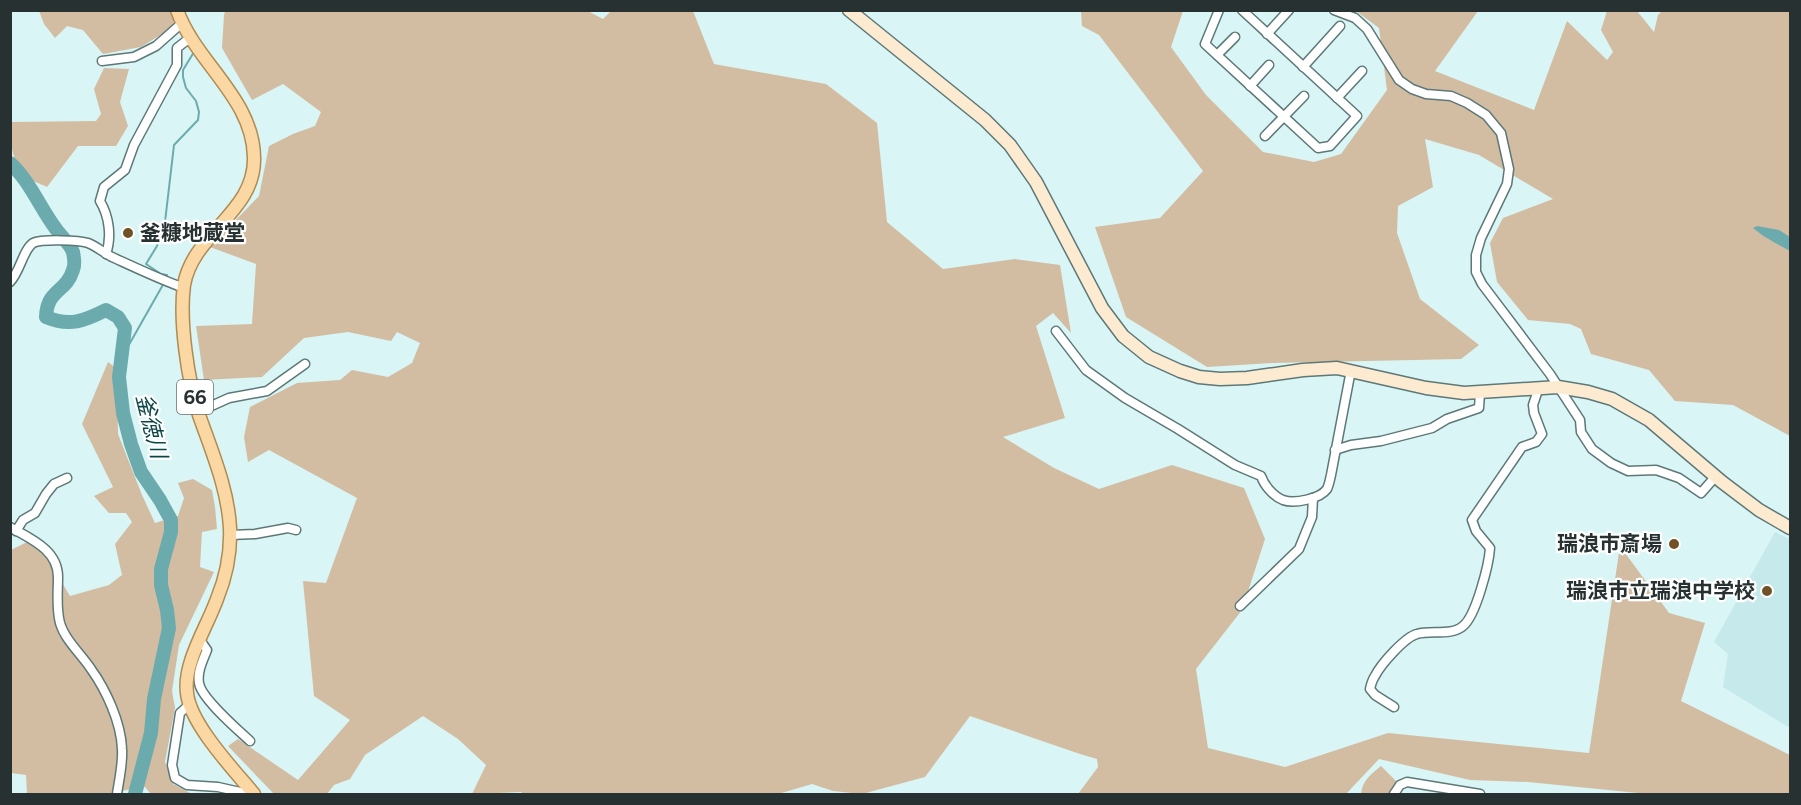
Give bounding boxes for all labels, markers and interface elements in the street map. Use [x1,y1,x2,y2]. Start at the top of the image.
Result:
place label: 釜糠地蔵堂 [140,220,245,245]
marker: 釜糠地蔵堂 [121,226,135,240]
road number: 66 [177,380,213,414]
water label: 釜徳川 [130,391,173,463]
place label: 瑞浪市斎場 [1557,531,1662,556]
marker: 瑞浪市斎場 [1667,537,1681,551]
place label: 瑞浪市立瑞浪中学校 [1566,578,1755,603]
marker: 瑞浪市立瑞浪中学校 [1760,584,1774,598]

